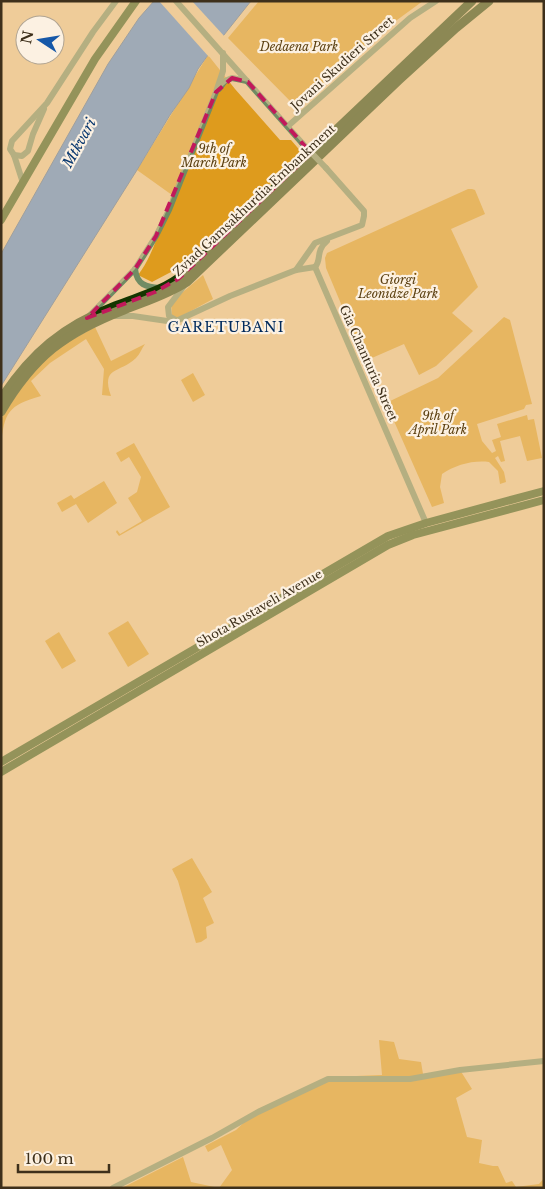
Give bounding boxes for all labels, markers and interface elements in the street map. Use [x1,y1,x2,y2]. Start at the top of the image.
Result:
street label: Jovani Skudieri Street [286,13,397,114]
north arrow [15,15,65,65]
text: N [17,29,37,46]
park label: Dedaena Park [259,39,338,54]
water label: Mtkvari [58,115,100,172]
street label: Zviad Gamsakhurdia Embankment [170,120,339,279]
park label: 9th of March Park [180,141,247,170]
park label: Giorgi Leonidze Park [357,272,438,301]
street label: Gia Chanturia Street [337,303,402,424]
district label: GARETUBANI [167,318,285,336]
park label: 9th of April Park [407,408,467,437]
street label: Shota Rustaveli Avenue [193,566,325,650]
scale bar [18,1142,109,1174]
text: 100 m [25,1149,74,1168]

